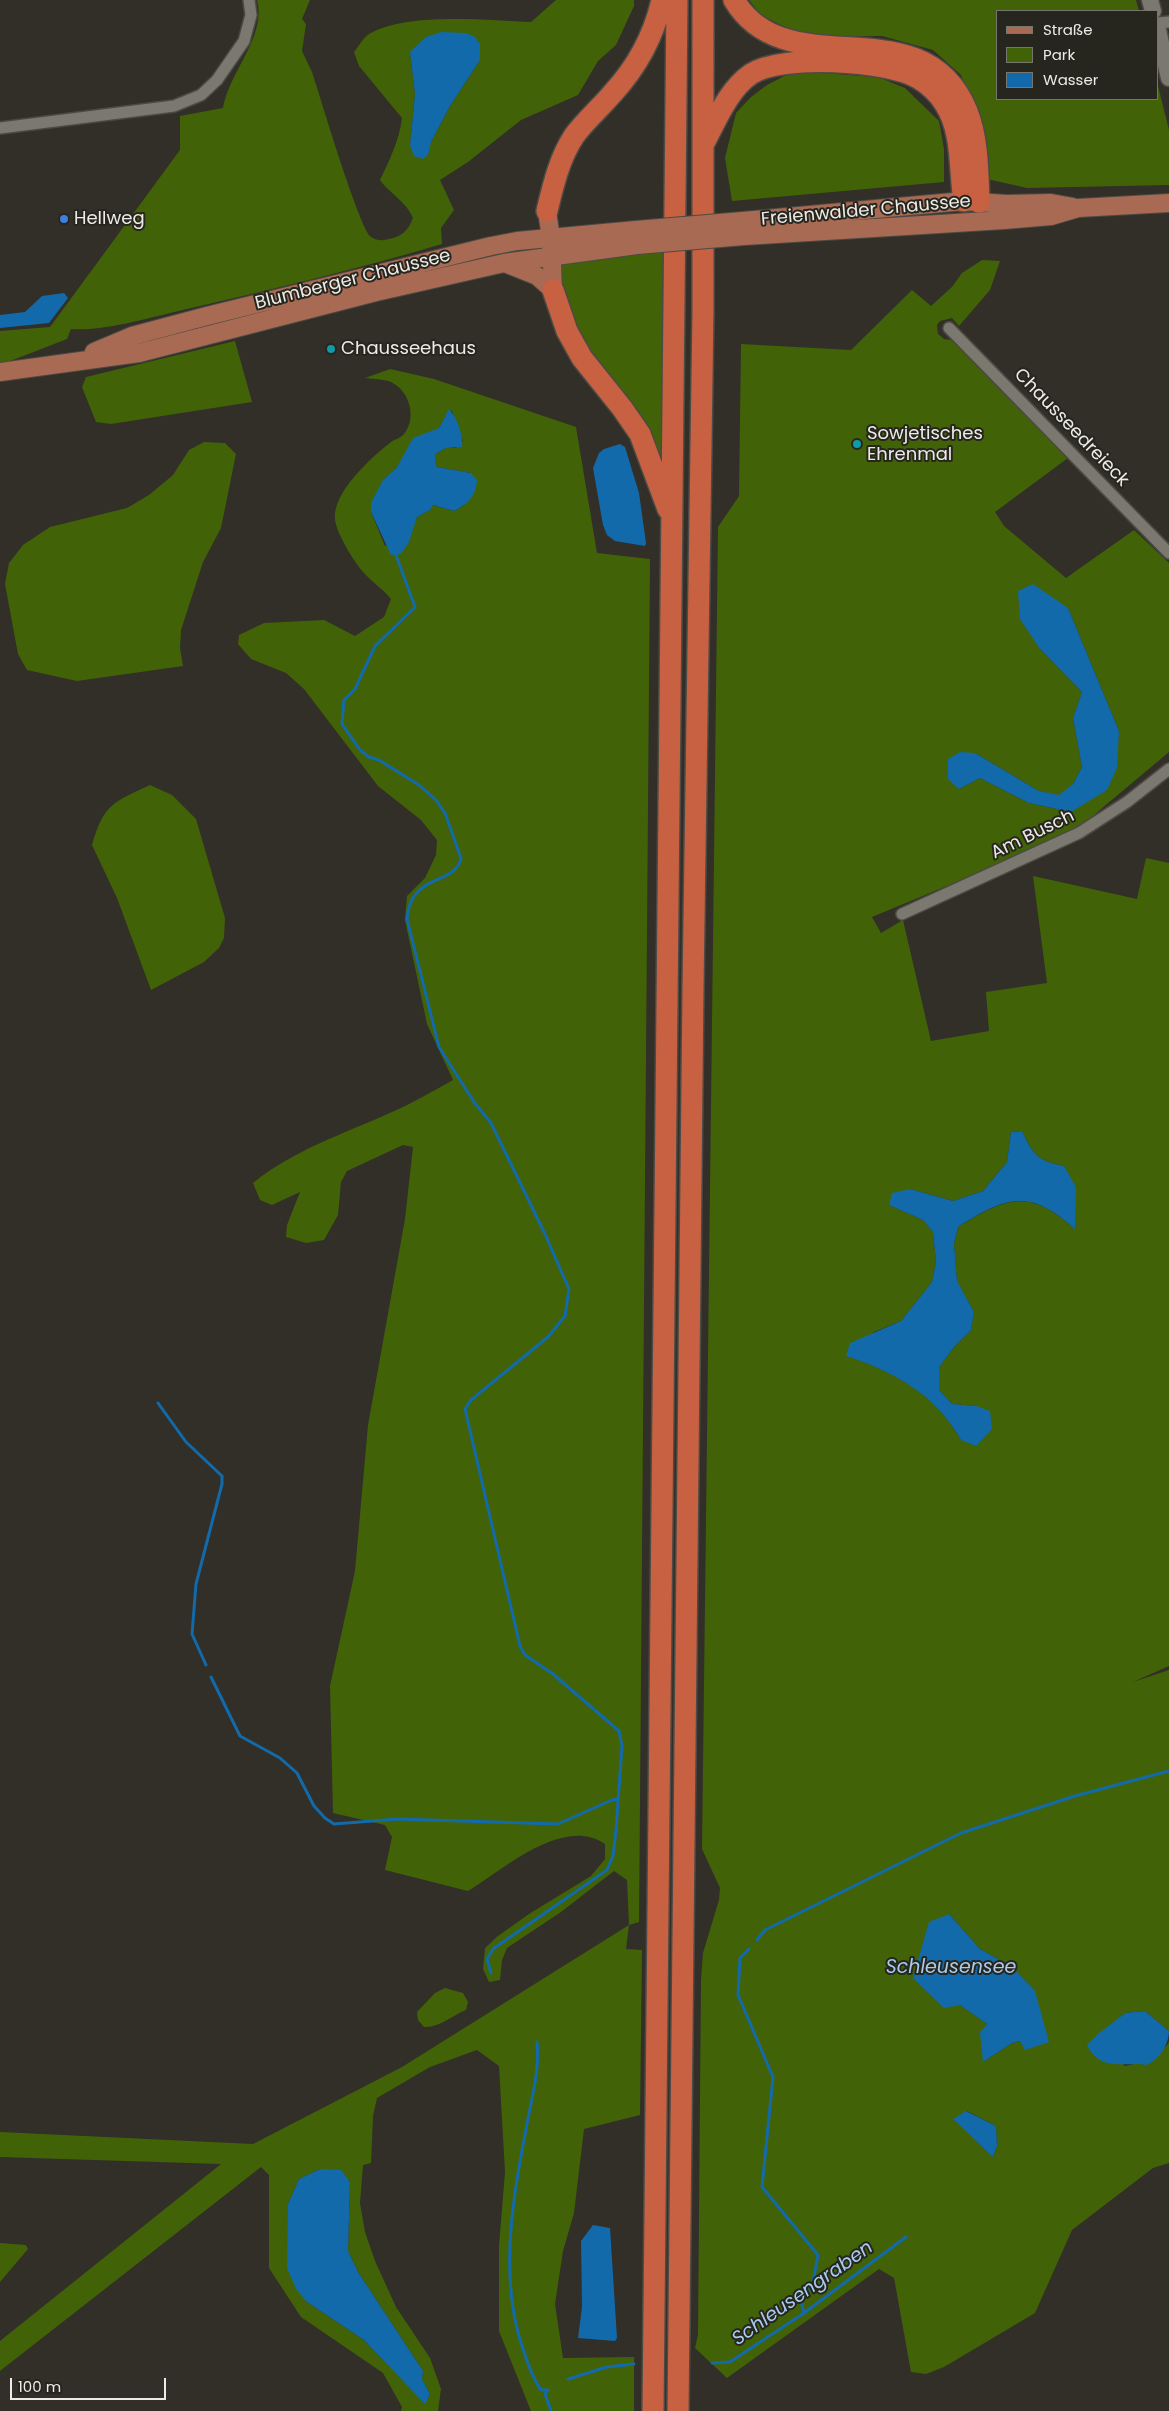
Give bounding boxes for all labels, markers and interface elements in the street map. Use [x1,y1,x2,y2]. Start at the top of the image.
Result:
legend [996,10,1159,100]
text: Straße [1043,19,1093,40]
text: Park [1043,44,1075,65]
text: Wasser [1043,69,1098,90]
street label: Freienwalder Chaussee [760,191,972,231]
place label: Hellweg [74,208,145,230]
marker: Hellweg [58,213,70,225]
street label: Blumberger Chaussee [253,245,453,315]
place label: Chausseehaus [341,338,476,360]
marker: Chausseehaus [325,343,337,355]
street label: Chausseedreieck [1009,364,1133,492]
place label: Sowjetisches Ehrenmal [867,423,983,466]
marker: Sowjetisches Ehrenmal [851,438,863,450]
street label: Am Busch [988,806,1078,864]
water label: Schleusensee [886,1957,1016,1979]
water label: Schleusengraben [728,2237,878,2351]
scale bar [12,2368,169,2400]
text: 100 m [18,2376,61,2397]

